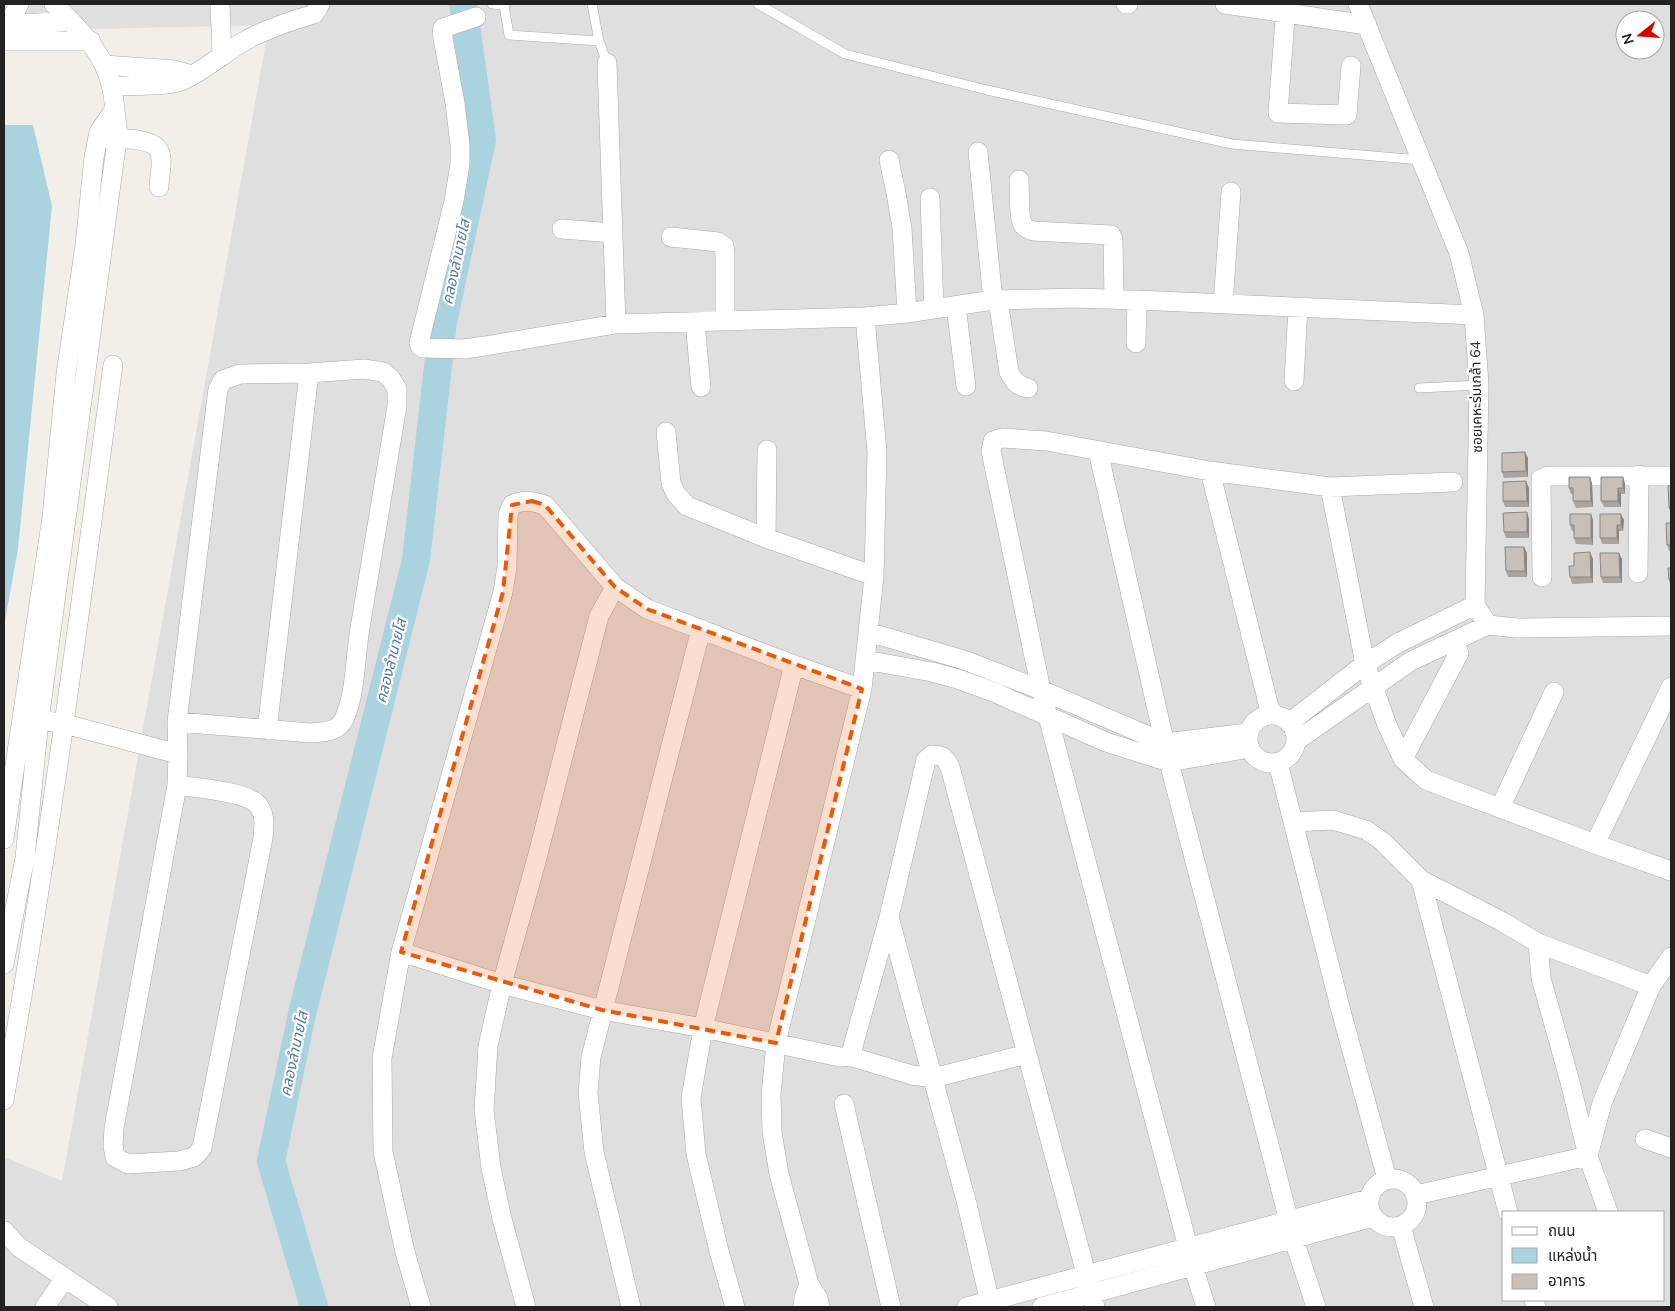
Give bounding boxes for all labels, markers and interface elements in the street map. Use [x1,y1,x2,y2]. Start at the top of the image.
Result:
north arrow [1615,10,1665,60]
text: N [1617,31,1638,46]
water label: คลองลำนายโส [437,215,474,306]
street label: ซอยเคหะร่มเกล้า 64 [1466,340,1486,453]
water label: คลองลำนายโส [371,614,411,705]
water label: คลองลำนายโส [275,1007,312,1098]
legend [1502,1211,1665,1301]
text: ถนน [1548,1221,1575,1240]
text: แหล่งน้ำ [1548,1245,1597,1265]
text: อาคาร [1548,1271,1585,1290]

